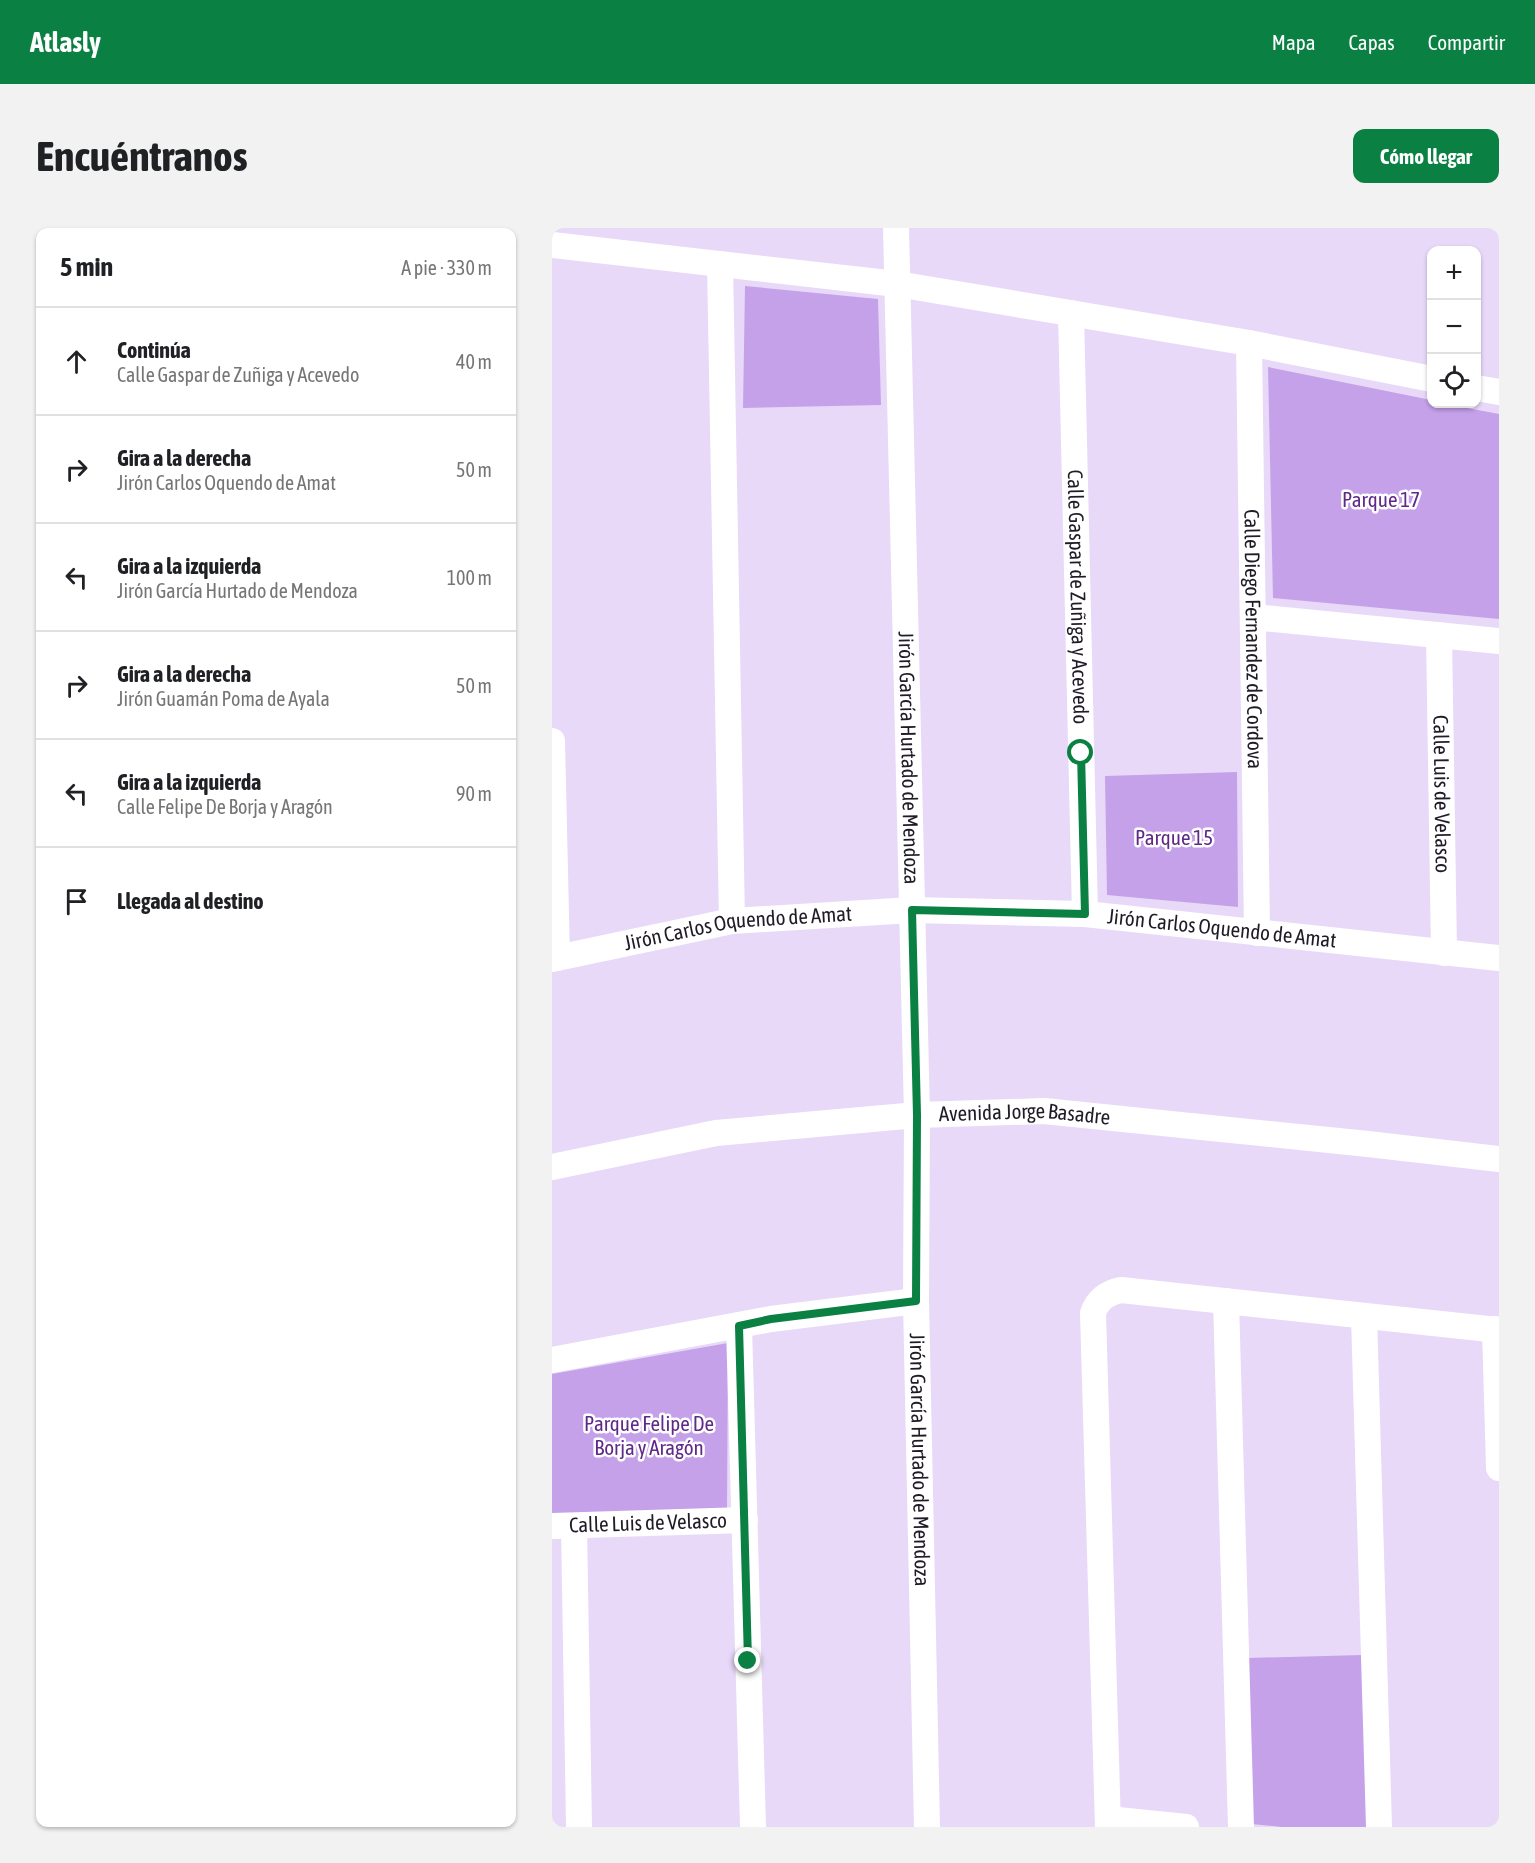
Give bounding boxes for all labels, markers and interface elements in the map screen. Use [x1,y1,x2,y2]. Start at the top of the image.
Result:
text: Atlasly [30,26,101,58]
text: Mapa [1272,30,1315,54]
text: Capas [1348,30,1395,54]
text: Compartir [1428,30,1505,54]
button: Cómo llegar [1353,129,1499,183]
text: Encuéntranos [36,132,248,180]
map controls [1427,246,1481,408]
button: + [1427,246,1481,300]
text: 5 min [60,252,113,282]
text: A pie · 330 m [401,256,492,279]
button: − [1427,300,1481,354]
text: Continúa [117,337,191,363]
icon: ahead [60,345,93,378]
text: 40 m [456,350,492,373]
button: locate [1427,354,1481,408]
text: Calle Gaspar de Zuñiga y Acevedo [117,363,359,386]
text: Gira a la derecha [117,445,251,471]
icon: right [60,453,93,486]
text: 50 m [456,458,492,481]
street label: Calle Gaspar de Zuñiga y Acevedo [1064,469,1094,725]
text: Jirón Carlos Oquendo de Amat [117,471,336,494]
park label: Parque 17 [1342,487,1420,511]
street label: Calle Diego Fernandez de Cordova [1240,509,1268,769]
text: Gira a la izquierda [117,553,261,579]
icon: left [60,561,93,594]
text: 100 m [447,566,492,589]
text: Jirón García Hurtado de Mendoza [117,579,358,602]
street label: Jirón García Hurtado de Mendoza [895,631,925,885]
text: Gira a la derecha [117,661,251,687]
icon: right [60,669,93,702]
text: 50 m [456,674,492,697]
text: Jirón Guamán Poma de Ayala [117,687,330,710]
street label: Calle Luis de Velasco [1429,715,1456,873]
route start [1067,739,1093,765]
text: Gira a la izquierda [117,769,261,795]
icon: left [60,777,93,810]
text: 90 m [456,782,492,805]
text: Calle Felipe De Borja y Aragón [117,795,333,818]
park label: Parque 15 [1135,825,1213,849]
icon: arrive [60,885,93,918]
text: Llegada al destino [117,888,264,914]
street label: Jirón Carlos Oquendo de Amat [622,901,853,955]
street label: Jirón Carlos Oquendo de Amat [1106,903,1338,952]
street label: Avenida Jorge Basadre [938,1098,1112,1129]
street label: Jirón García Hurtado de Mendoza [906,1333,935,1587]
park label: Parque Felipe De Borja y Aragón [584,1411,714,1459]
street label: Calle Luis de Velasco [569,1508,727,1536]
route end [734,1647,760,1673]

